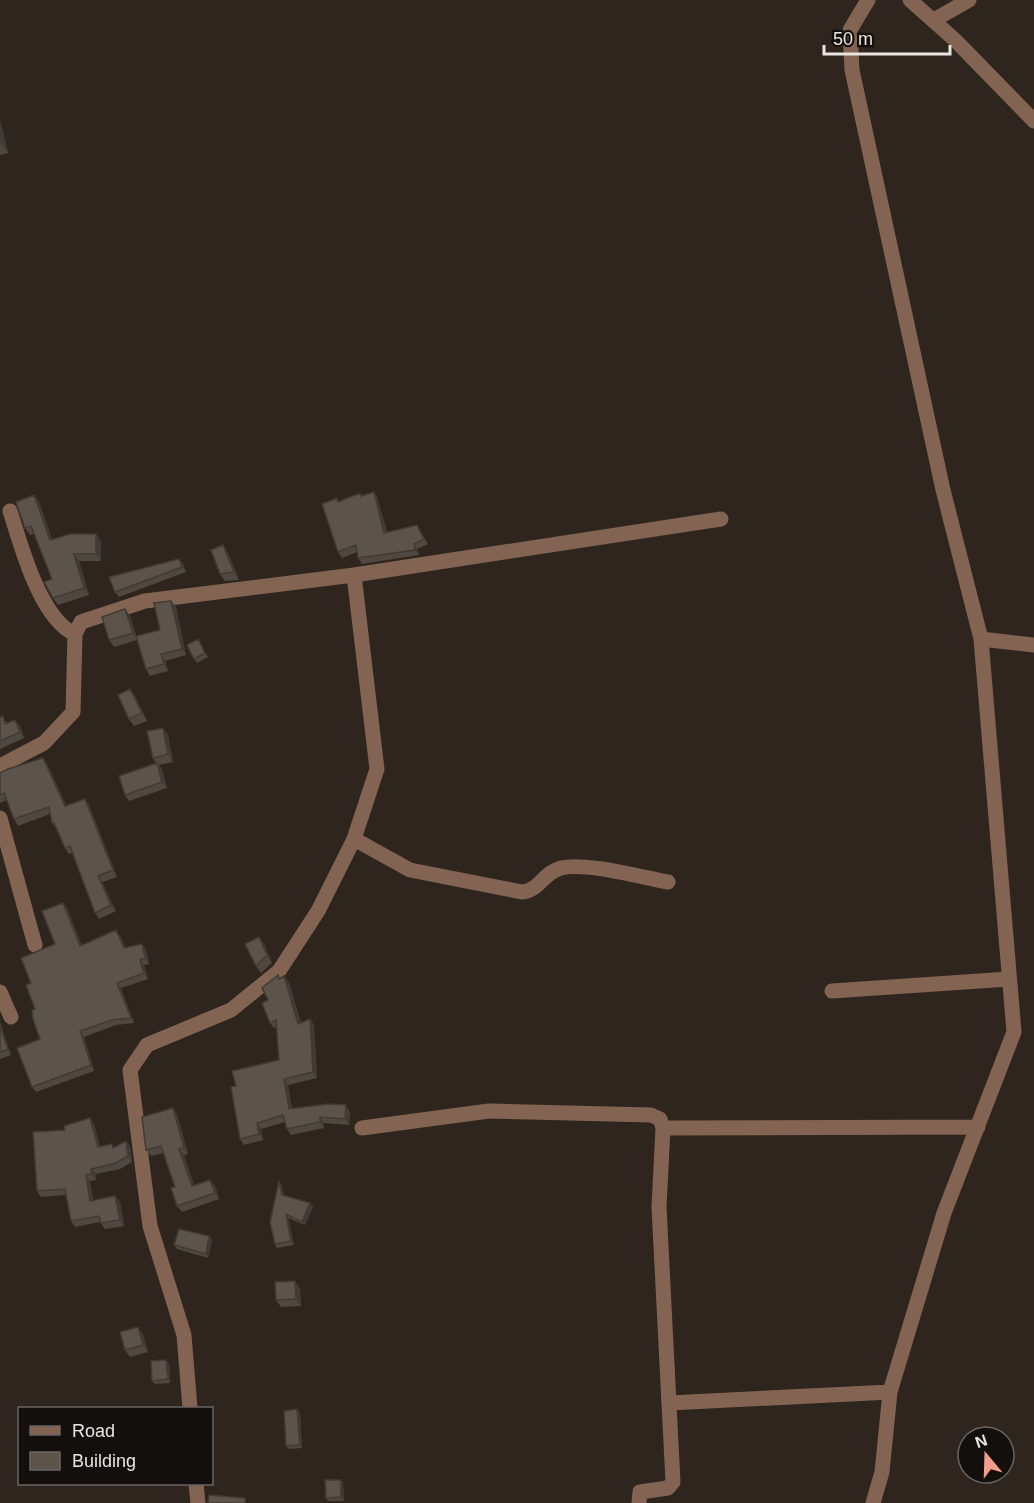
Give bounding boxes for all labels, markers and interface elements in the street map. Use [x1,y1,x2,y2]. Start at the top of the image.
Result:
scale bar [824,18,950,56]
text: 50 m [833,29,873,49]
legend [18,1407,213,1485]
text: Road [72,1421,115,1441]
north arrow [956,1425,1016,1485]
text: N [973,1431,990,1451]
text: Building [72,1451,136,1471]

